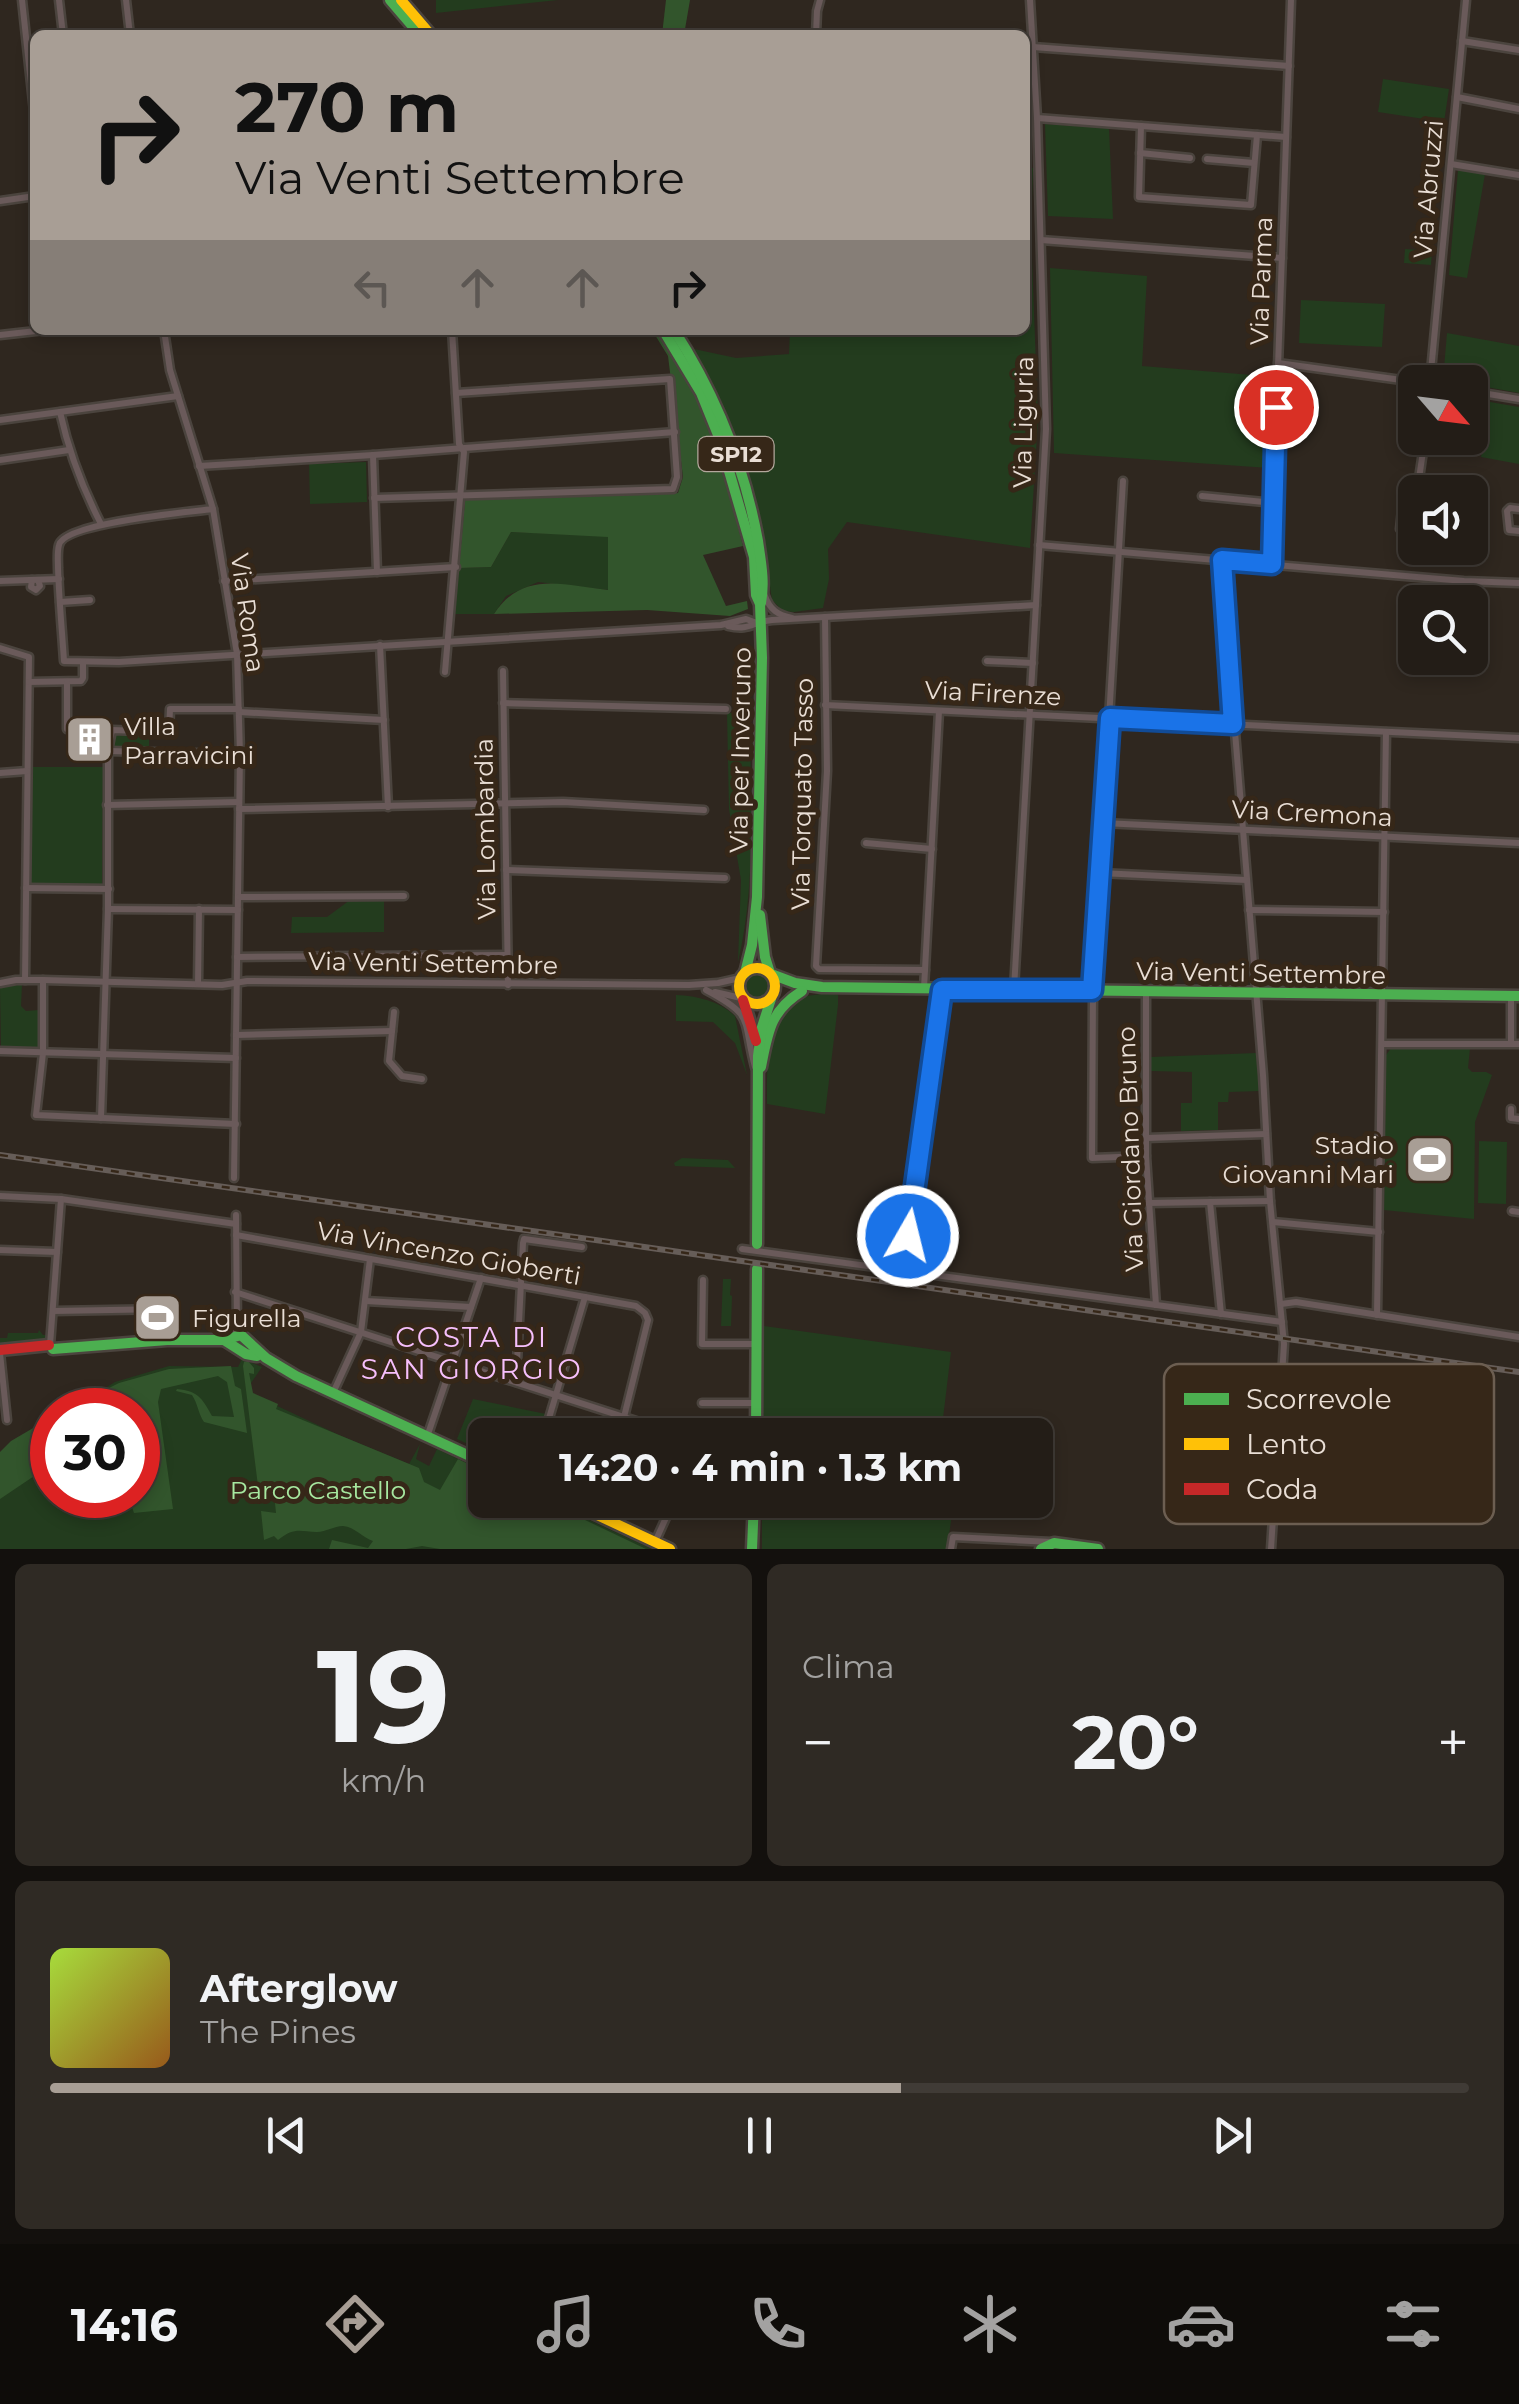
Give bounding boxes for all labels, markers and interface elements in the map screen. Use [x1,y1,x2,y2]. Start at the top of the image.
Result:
text: 270 m [235,64,459,150]
icon: right [70,70,200,200]
street label: Via Abruzzi [1407,118,1449,260]
text: Via Venti Settembre [235,150,685,205]
street label: Via Parma [1244,216,1278,346]
icon: left [345,260,400,315]
icon: ahead [450,260,505,315]
icon: ahead [555,260,610,315]
icon: right [660,260,715,315]
street label: Via Liguria [1007,356,1039,488]
pin [1234,365,1319,450]
north arrow [1398,365,1488,455]
map controls [1398,365,1488,675]
icon: arrive [1249,380,1304,435]
road number: SP12 [698,437,774,471]
button: sound [1398,475,1488,565]
street label: Via Roma [225,551,271,675]
button: search [1398,585,1488,675]
street label: Via per Inveruno [723,647,757,853]
street label: Via Firenze [924,674,1062,712]
street label: Via Torquato Tasso [785,678,819,910]
place label: Villa Parravicini [124,711,254,770]
building icon: Villa Parravicini [63,714,115,766]
street label: Via Lombardia [468,738,502,920]
street label: Via Cremona [1231,794,1393,832]
street label: Via Venti Settembre [308,946,558,980]
street label: Via Venti Settembre [1136,956,1386,990]
street label: Via Giordano Bruno [1111,1026,1149,1272]
place label: Stadio Giovanni Mari [1223,1130,1394,1189]
sports icon: Stadio Giovanni Mari [1403,1133,1455,1185]
position arrow [856,1184,960,1288]
street label: Via Vincenzo Gioberti [315,1215,583,1291]
sports icon: Figurella [131,1292,183,1344]
place label: Figurella [192,1303,301,1333]
district label: COSTA DI SAN GIORGIO [361,1320,583,1386]
legend [1164,1364,1494,1524]
text: Scorrevole [1246,1382,1392,1416]
speed limit sign: 30 [30,1388,160,1518]
text: Lento [1246,1427,1327,1461]
text: 14:20 · 4 min · 1.3 km [559,1444,962,1491]
text: Coda [1246,1472,1318,1506]
park label: Parco Castello [230,1475,406,1505]
text: 19 [317,1616,450,1775]
text: Clima [802,1647,895,1686]
text: 20° [1072,1696,1199,1788]
text: − [802,1709,834,1776]
text: + [1437,1709,1469,1776]
text: km/h [341,1761,426,1800]
text: Afterglow [200,1965,398,2012]
text: The Pines [200,2012,356,2051]
icon: previous [259,2108,314,2163]
icon: pause [732,2108,787,2163]
icon: next [1205,2108,1260,2163]
icon: directions [320,2289,390,2359]
icon: music [531,2289,601,2359]
icon: phone [743,2289,813,2359]
icon: climate [955,2289,1025,2359]
icon: car [1166,2289,1236,2359]
icon: filters [1378,2289,1448,2359]
text: 14:16 [71,2297,178,2352]

